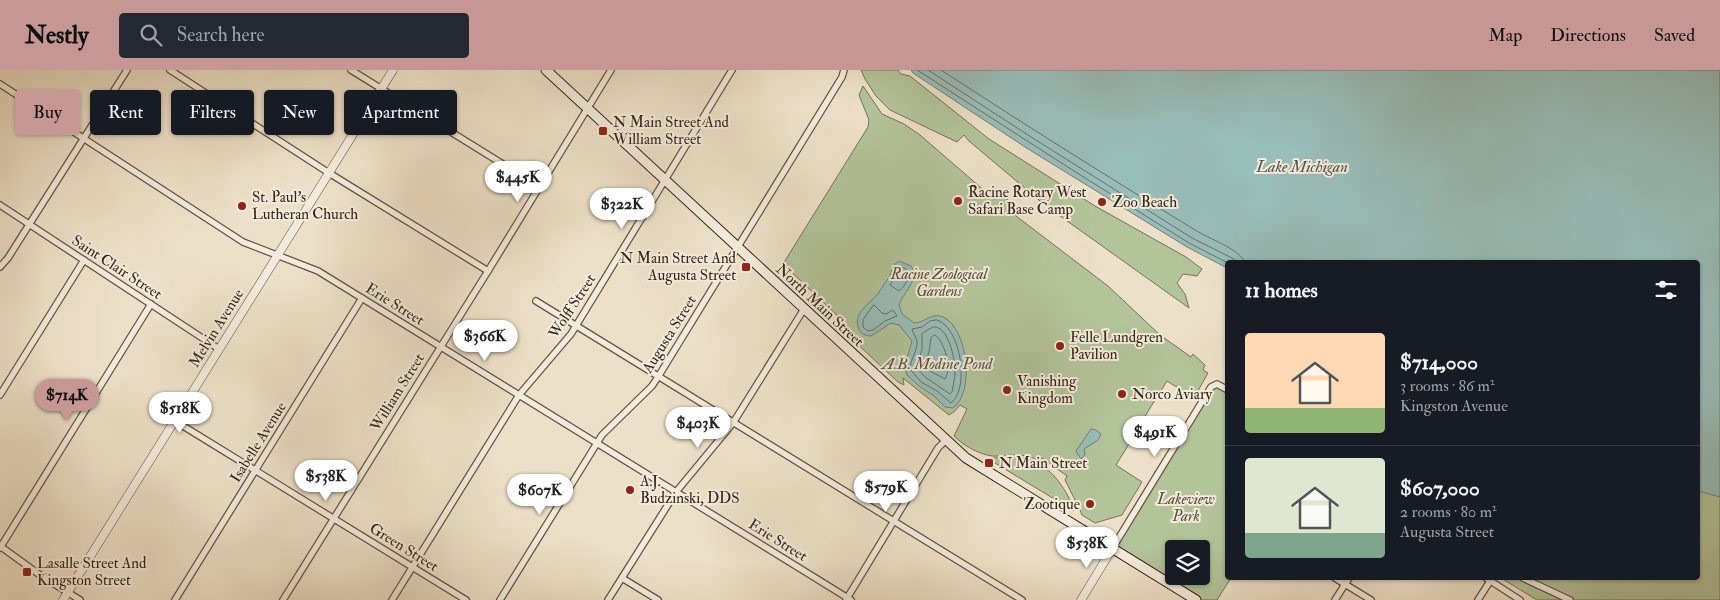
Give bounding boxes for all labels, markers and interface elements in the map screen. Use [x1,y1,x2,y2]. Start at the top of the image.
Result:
search box [119,13,469,58]
text: Nestly [25,20,89,51]
icon: search [137,21,165,49]
text: Search here [177,23,264,47]
text: Map [1489,24,1522,47]
text: Directions [1550,24,1626,47]
text: Saved [1654,24,1695,47]
chip: Buy [15,90,80,135]
chip: Rent [90,90,161,135]
chip: Filters [171,90,254,135]
chip: New [264,90,334,135]
chip: Apartment [344,90,457,135]
place label: N Main Street And William Street [612,113,730,149]
marker: N Main Street And William Street [597,125,609,137]
water label: Lake Michigan [1255,157,1348,177]
pin: $445K [483,160,553,203]
text: $445K [496,167,540,187]
place label: Racine Rotary West Safari Base Camp [968,183,1087,220]
place label: St. Paul's Lutheran Church [252,188,358,224]
pin: $322K [587,188,657,230]
place label: Zoo Beach [1112,193,1177,212]
text: $322K [601,194,643,214]
marker: Racine Rotary West Safari Base Camp [952,195,964,207]
marker: Zoo Beach [1096,196,1108,208]
marker: St. Paul's Lutheran Church [236,200,248,212]
street label: Saint Clair Street [68,231,166,304]
place label: N Main Street And Augusta Street [620,249,737,285]
street label: North Main Street [772,260,868,351]
marker: N Main Street And Augusta Street [740,261,752,273]
park label: Racine Zoological Gardens [890,265,989,301]
street label: Wolff Street [544,270,600,343]
icon: filters [1652,276,1680,304]
text: 11 homes [1245,277,1318,304]
street label: Erie Street [362,279,428,330]
street label: Melvin Avenue [185,285,248,371]
street label: Augusta Street [638,292,701,377]
pin: $366K [450,320,520,362]
text: $366K [464,326,506,346]
place label: Felle Lundgren Pavilion [1070,328,1163,364]
marker: Felle Lundgren Pavilion [1054,340,1066,352]
text: $714,000 [1400,349,1478,376]
street label: William Street [366,350,429,435]
icon: home [1285,353,1345,413]
water label: A.B. Modine Pond [880,354,994,374]
place label: Vanishing Kingdom [1017,372,1077,408]
text: 3 rooms · 86 m² [1400,376,1494,396]
pin: $714K [32,378,102,421]
marker: Vanishing Kingdom [1001,384,1013,396]
text: $714K [46,385,88,405]
place label: Norco Aviary [1132,385,1213,404]
marker: Norco Aviary [1116,388,1128,400]
pin: $518K [145,392,215,434]
text: Kingston Avenue [1400,396,1508,416]
text: $518K [160,398,200,418]
street label: Isabelle Avenue [226,398,291,486]
pin: $403K [663,406,733,449]
text: $403K [676,413,720,433]
pin: $491K [1120,416,1190,458]
text: $491K [1134,422,1176,442]
place label: N Main Street [999,454,1087,473]
marker: N Main Street [983,457,995,469]
pin: $538K [291,460,361,502]
text: $538K [306,466,346,486]
pin: $579K [851,470,921,513]
place label: A.J. Budzinski, DDS [639,472,740,508]
pin: $607K [505,474,575,516]
text: $607,000 [1400,475,1480,502]
text: $579K [865,477,907,497]
icon: home [1285,478,1345,538]
text: $607K [518,480,562,500]
marker: A.J. Budzinski, DDS [624,484,636,496]
park label: Lakeview Park [1156,490,1215,526]
place label: Zootique [1024,495,1080,514]
marker: Zootique [1084,498,1096,510]
text: 2 rooms · 80 m² [1400,502,1497,522]
street label: Erie Street [745,515,811,566]
street label: Green Street [366,519,442,576]
text: Augusta Street [1400,522,1494,542]
pin: $538K [1052,526,1122,569]
text: $538K [1067,533,1107,553]
map controls [1165,540,1210,585]
button: layers [1165,540,1210,585]
place label: Lasalle Street And Kingston Street [37,554,147,590]
marker: Lasalle Street And Kingston Street [21,566,33,578]

